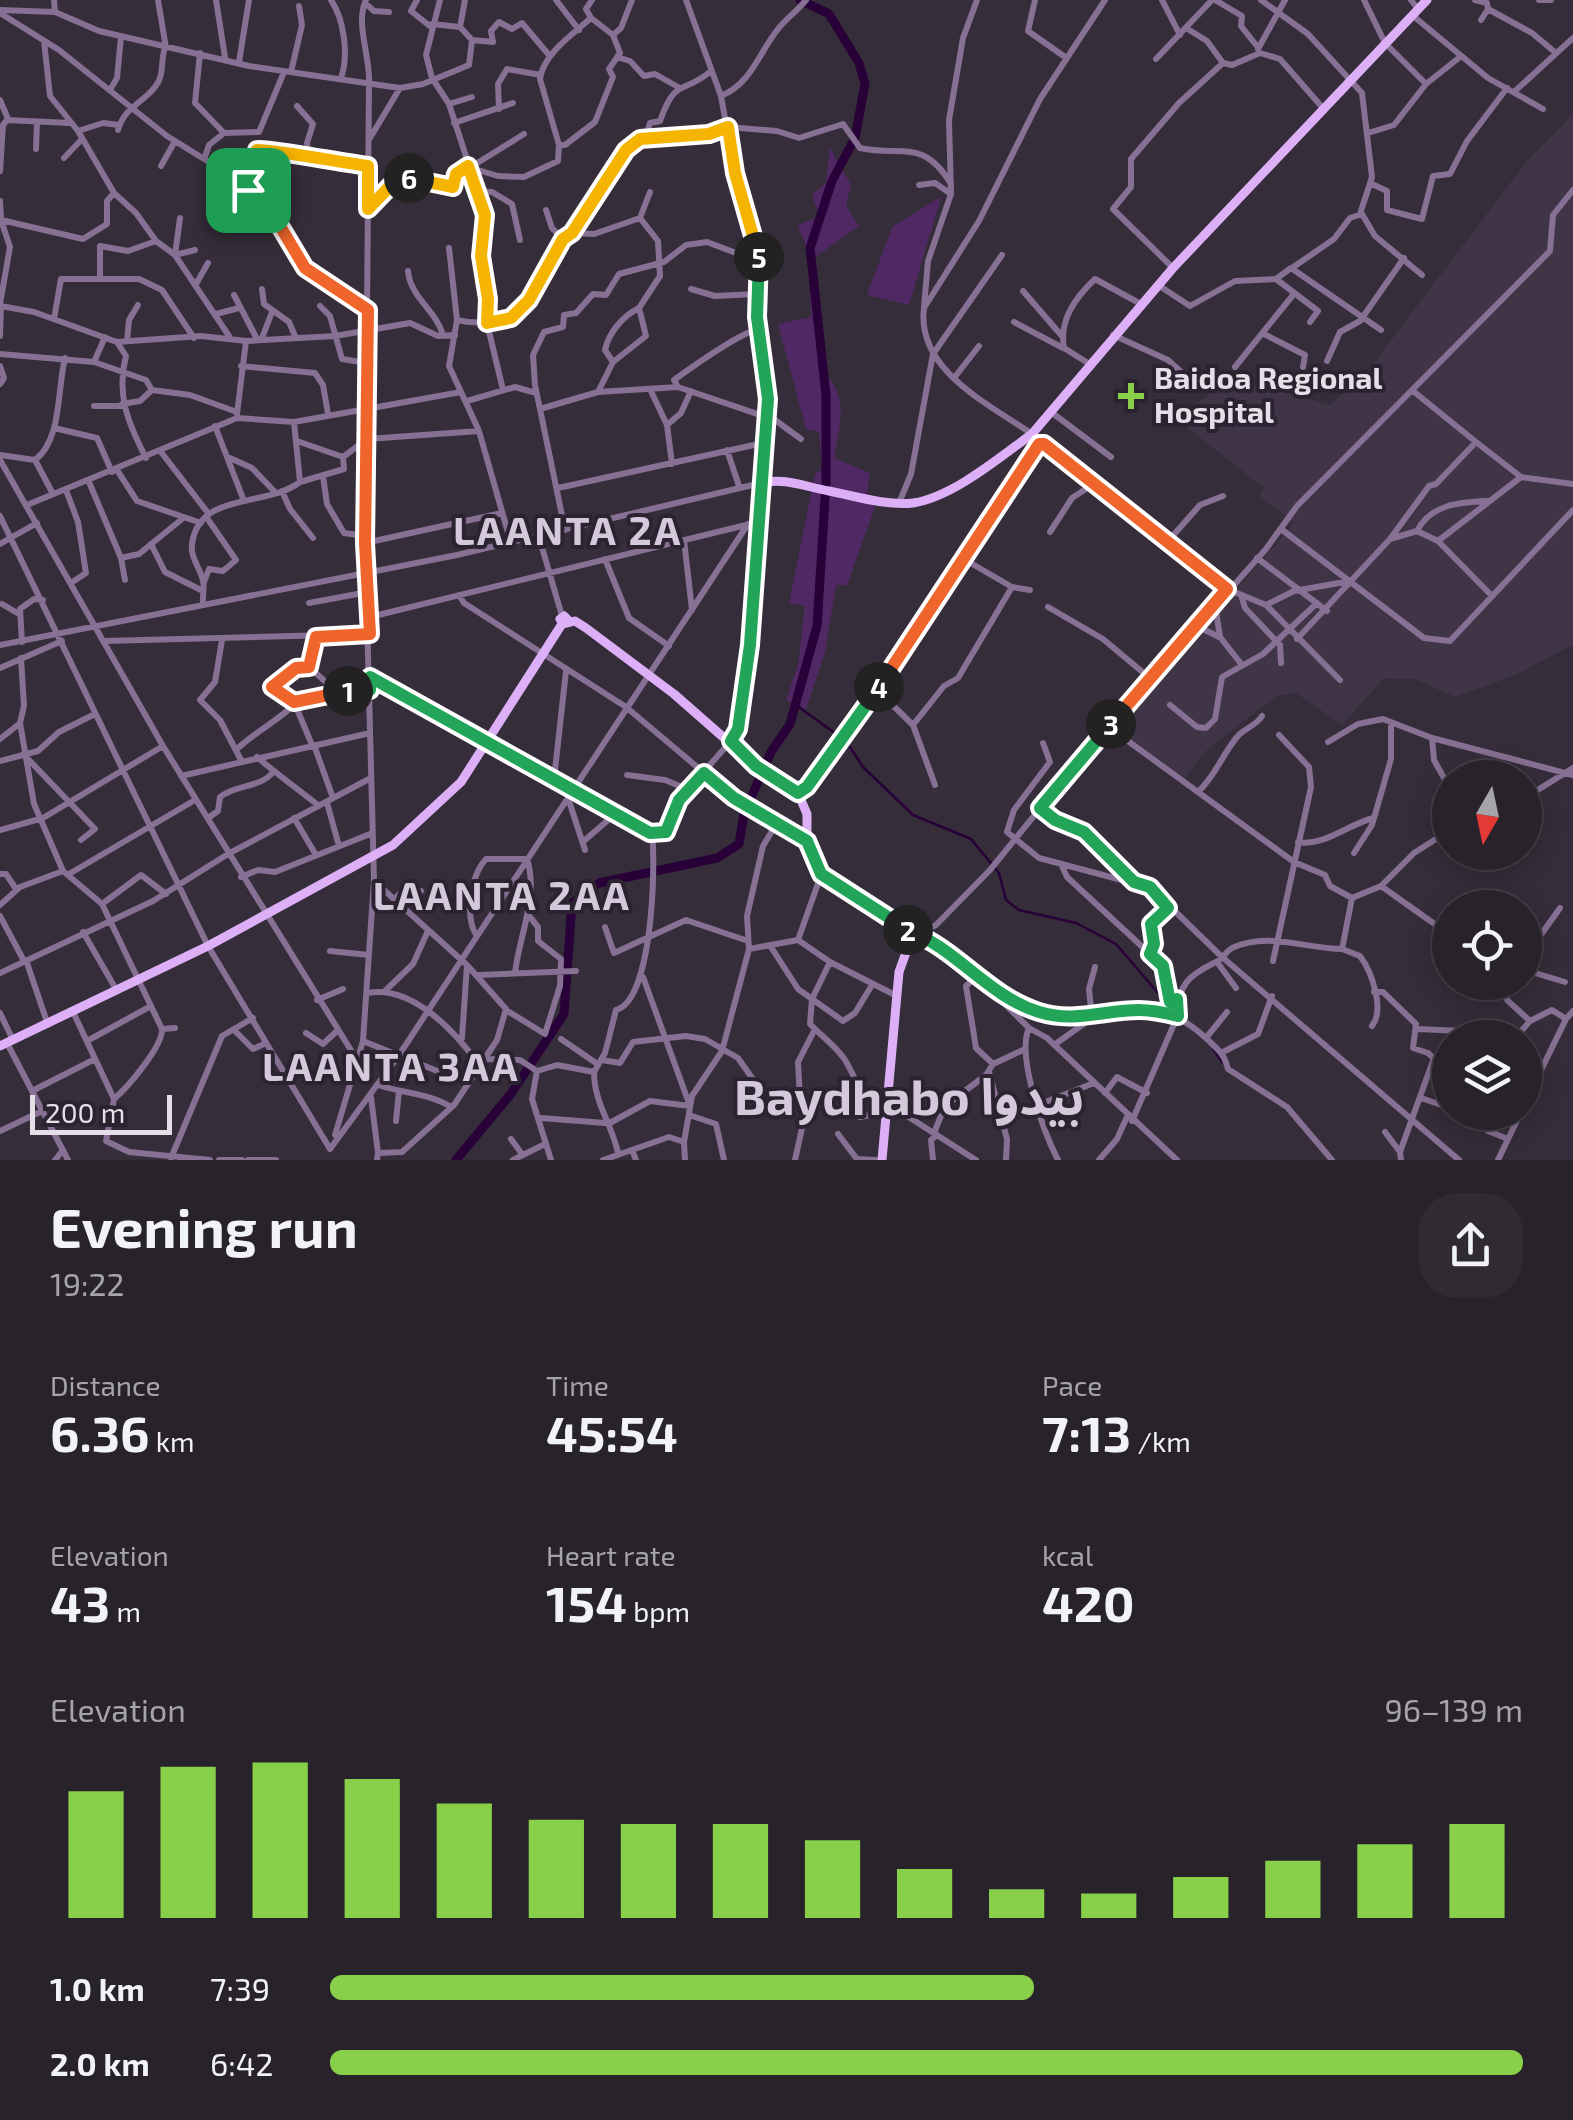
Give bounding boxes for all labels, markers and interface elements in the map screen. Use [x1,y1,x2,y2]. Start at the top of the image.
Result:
pin [206,148,291,233]
pin: 6 [384,153,434,203]
text: 6 [401,161,417,195]
icon: arrive [221,163,276,218]
pin: 5 [734,232,784,282]
text: 5 [751,240,767,274]
place label: Baidoa Regional Hospital [1154,359,1382,429]
marker: Baidoa Regional Hospital [1118,383,1144,409]
district label: LAANTA 2A [453,505,683,553]
pin: 4 [854,662,904,712]
pin: 1 [323,666,373,716]
text: 4 [870,670,888,704]
text: 1 [342,674,354,708]
pin: 3 [1086,699,1136,749]
text: 3 [1103,707,1119,741]
north arrow [1432,760,1542,870]
map controls [1432,760,1542,1130]
district label: LAANTA 2AA [373,870,631,918]
button: locate [1432,890,1542,1000]
pin: 2 [883,905,933,955]
text: 2 [900,913,916,947]
button: layers [1432,1020,1542,1130]
district label: LAANTA 3AA [262,1041,520,1089]
district label: Baydhabo بيدوا [734,1065,1084,1127]
scale bar [30,1090,172,1134]
text: 200 m [45,1095,125,1129]
text: Evening run [50,1193,358,1259]
button: share [1418,1193,1523,1298]
text: 19:22 [50,1264,125,1302]
text: Distance [50,1368,161,1402]
text: Time [546,1368,609,1402]
text: Pace [1042,1368,1102,1402]
text: 6.36 [50,1402,150,1462]
text: 45:54 [546,1402,678,1462]
text: 7:13 [1042,1402,1131,1462]
text: km [150,1424,195,1458]
text: /km [1131,1424,1191,1458]
text: Elevation [50,1538,169,1572]
text: Heart rate [546,1538,676,1572]
text: kcal [1042,1538,1093,1572]
text: 43 [50,1572,110,1632]
text: 154 [546,1572,627,1632]
text: 420 [1042,1572,1134,1632]
text: m [110,1594,141,1628]
text: bpm [627,1594,690,1628]
text: Elevation [50,1690,186,1728]
text: 96–139 m [1384,1690,1523,1728]
text: 1.0 km [50,1969,145,2007]
text: 7:39 [210,1969,270,2007]
text: 2.0 km [50,2044,150,2082]
text: 6:42 [210,2044,274,2082]

